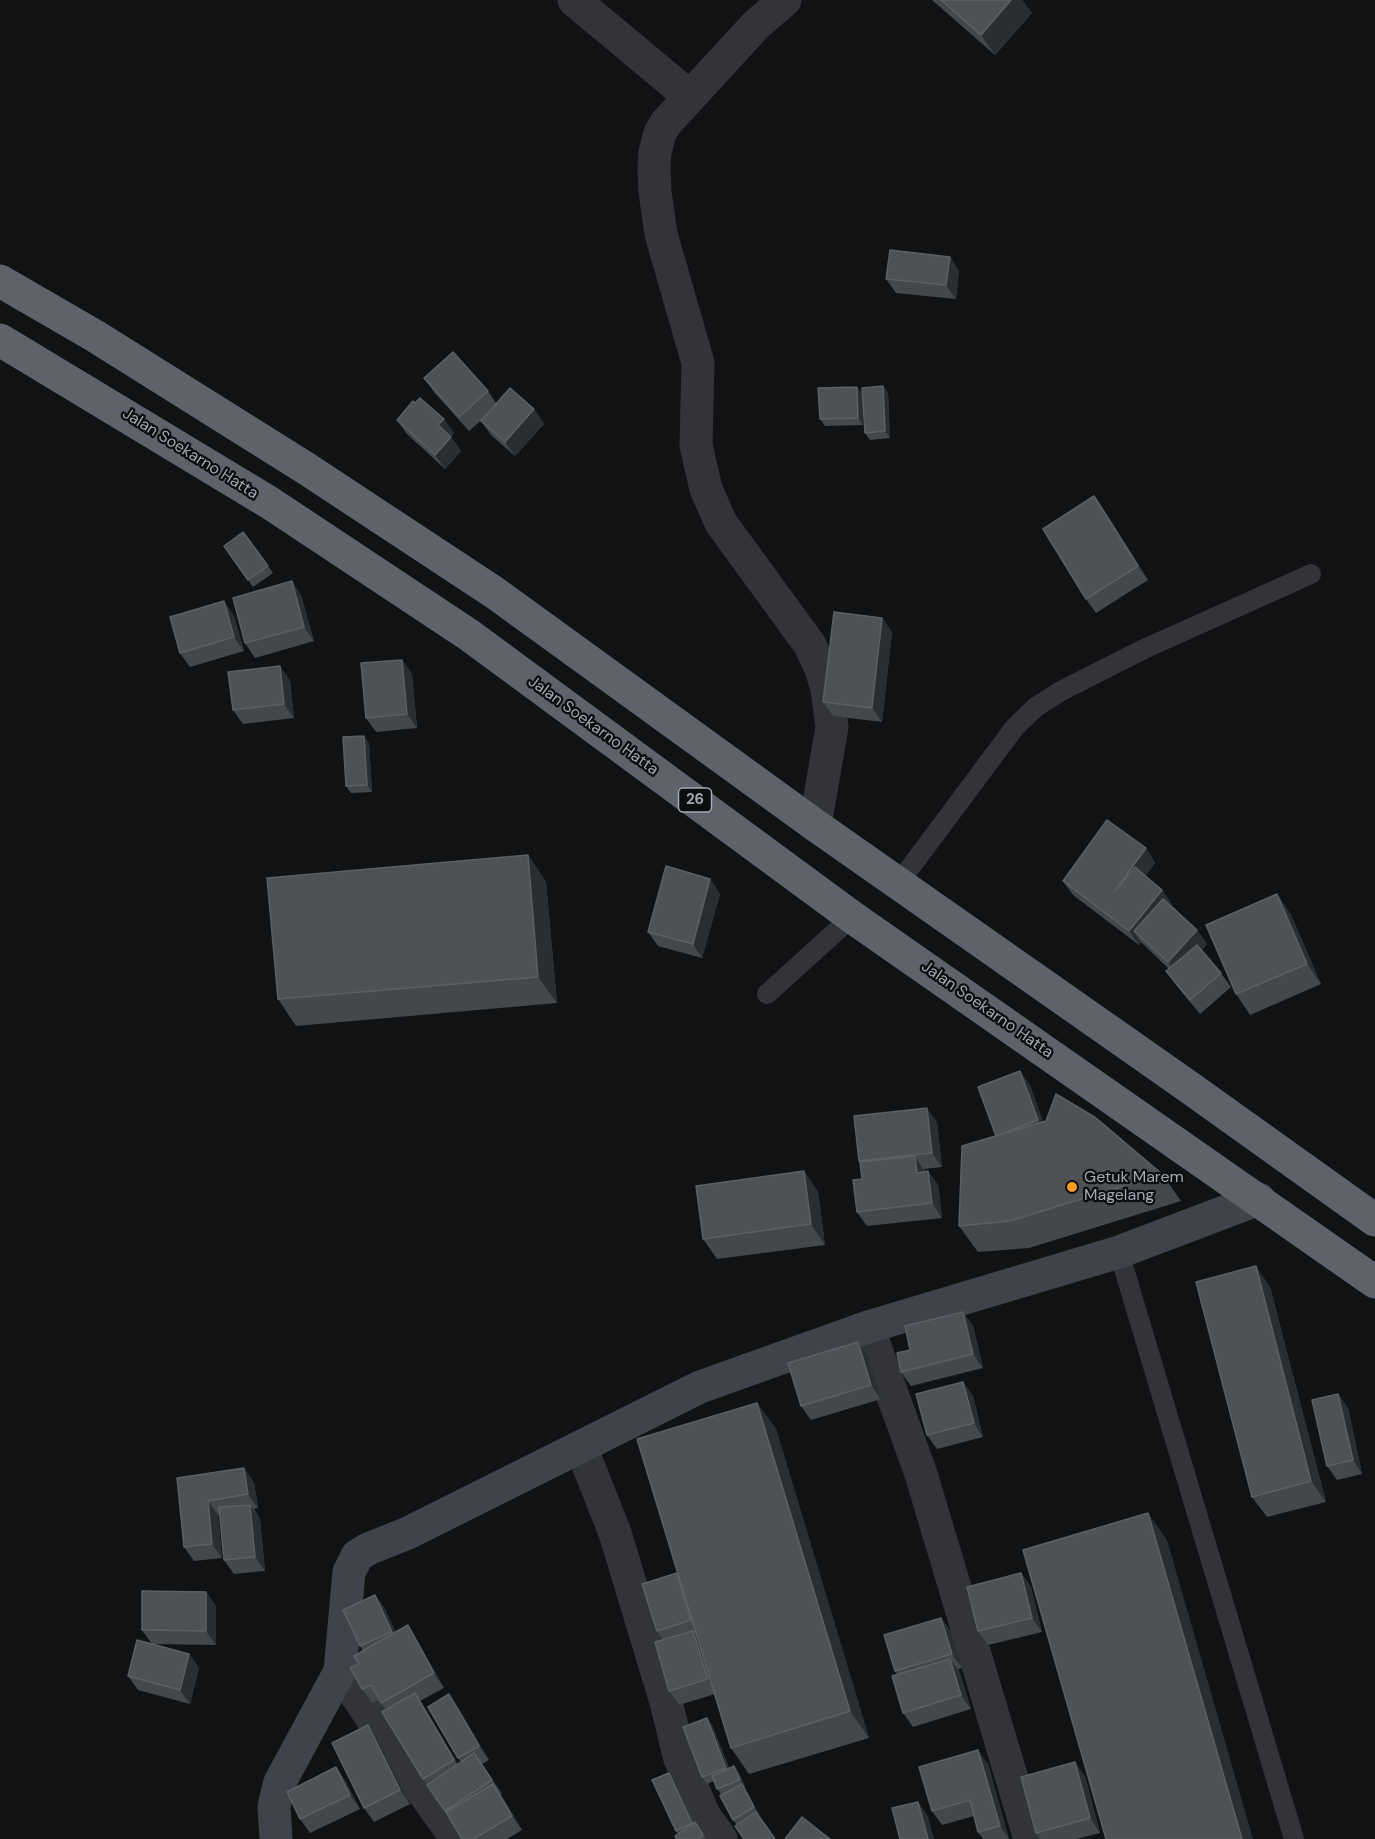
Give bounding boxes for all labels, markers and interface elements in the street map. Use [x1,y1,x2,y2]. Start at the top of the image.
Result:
street label: Jalan Soekarno Hatta [119,404,261,504]
street label: Jalan Soekarno Hatta [524,672,662,780]
road number: 26 [678,788,712,812]
street label: Jalan Soekarno Hatta [917,957,1057,1063]
place label: Getuk Marem Magelang [1084,1168,1184,1206]
marker: Getuk Marem Magelang [1065,1180,1079,1194]

